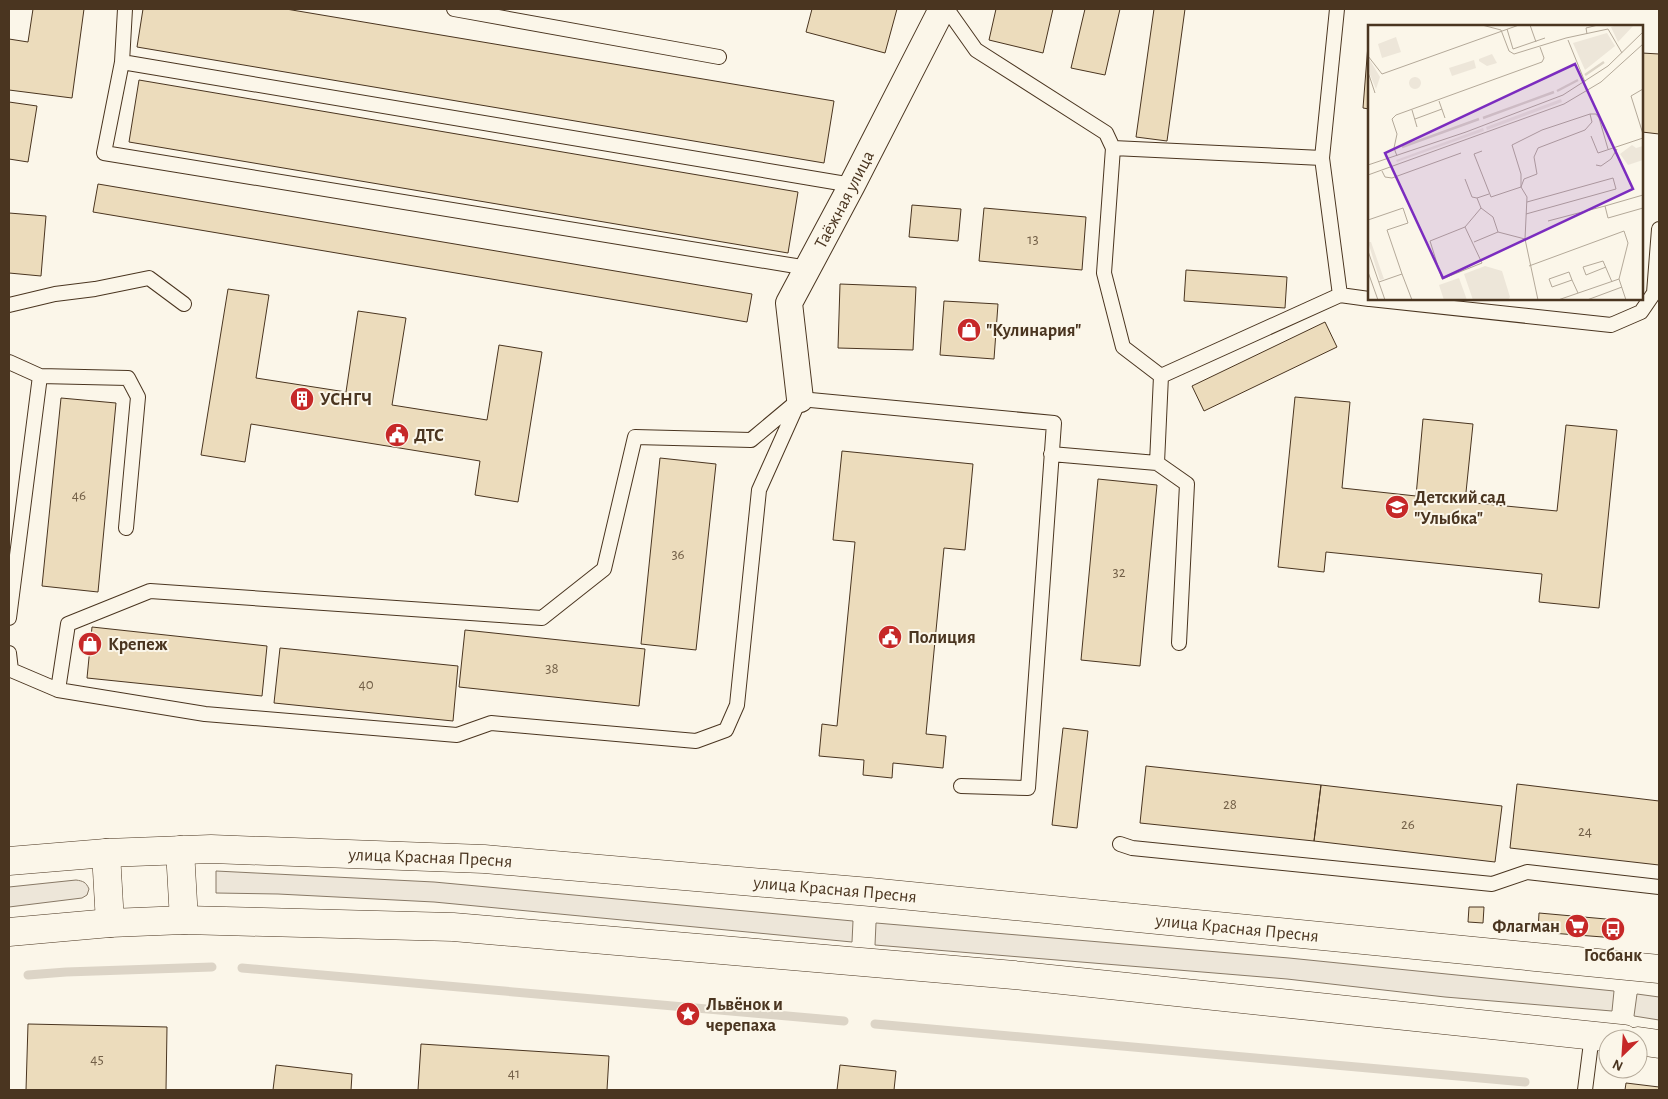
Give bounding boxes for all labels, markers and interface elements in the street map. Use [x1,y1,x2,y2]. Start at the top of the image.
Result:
inset map [1368,25,1643,300]
street label: Таёжная улица [812,148,878,252]
house number: 13 [1027,232,1039,247]
shop icon: "Кулинария" [956,317,982,343]
place label: "Кулинария" [986,322,1081,340]
building icon: УСНГЧ [289,386,315,412]
place label: УСНГЧ [320,391,372,409]
public building icon: ДТС [384,422,410,448]
place label: ДТС [414,427,444,445]
house number: 46 [72,488,86,503]
place label: Детский сад "Улыбка" [1414,489,1506,528]
school or university icon: Детский сад "Улыбка" [1384,494,1410,520]
house number: 36 [671,547,685,562]
house number: 32 [1112,565,1126,580]
public building icon: Полиция [877,624,903,650]
place label: Полиция [908,629,976,647]
shop icon: Крепеж [77,631,103,657]
place label: Крепеж [108,636,168,654]
house number: 38 [545,661,559,676]
house number: 40 [358,677,374,692]
house number: 28 [1223,797,1237,812]
house number: 26 [1401,817,1415,832]
house number: 24 [1578,824,1592,839]
street label: улица Красная Пресня [347,846,513,871]
street label: улица Красная Пресня [752,874,918,907]
street label: улица Красная Пресня [1154,912,1320,946]
supermarket icon: Флагман [1564,913,1590,939]
bus stop icon: Госбанк [1600,916,1626,942]
place label: Флагман [1492,918,1560,936]
place label: Госбанк [1584,947,1642,965]
place label: Львёнок и черепаха [706,996,783,1035]
place icon: Львёнок и черепаха [675,1001,701,1027]
north arrow [1598,1029,1648,1079]
house number: 45 [90,1052,104,1067]
text: N [1611,1056,1625,1073]
house number: 41 [508,1066,520,1081]

